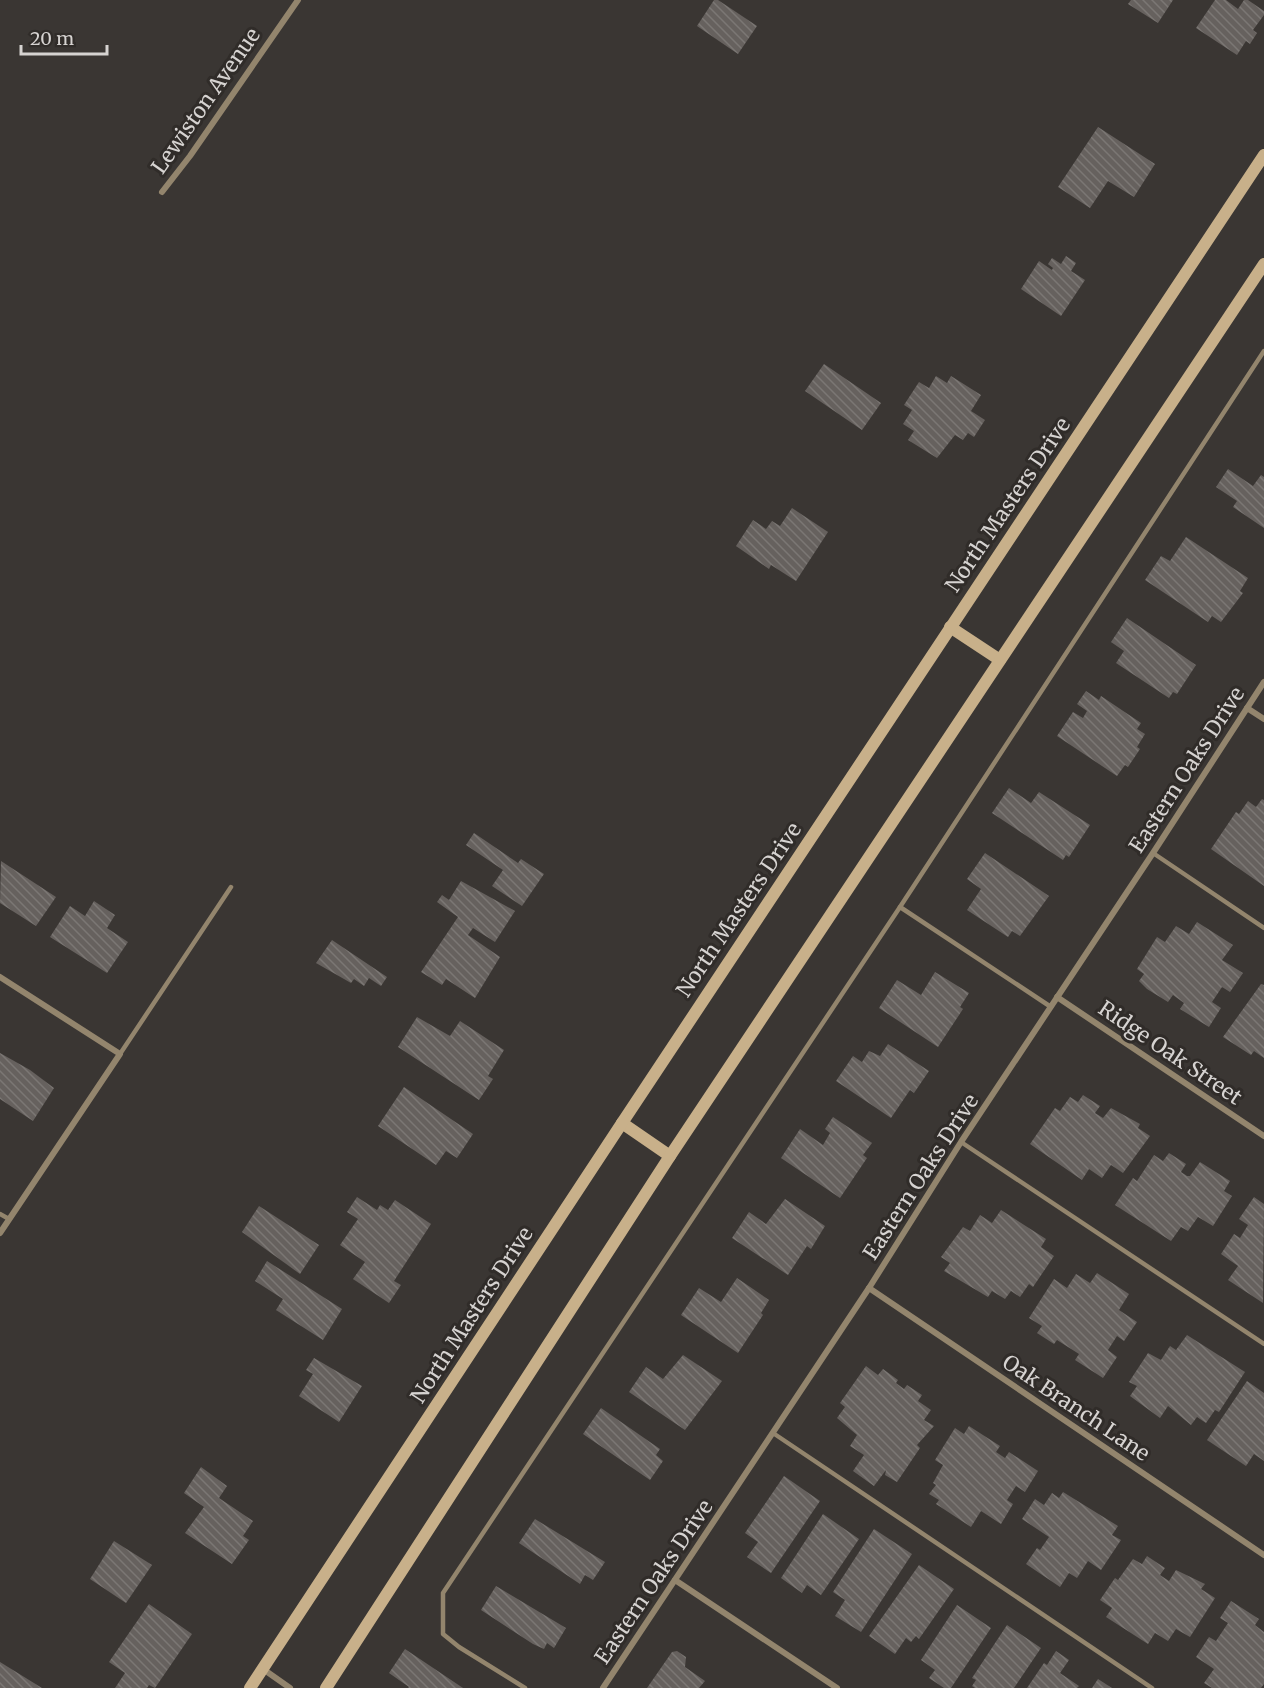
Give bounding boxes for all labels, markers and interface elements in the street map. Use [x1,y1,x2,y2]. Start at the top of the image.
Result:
scale bar [21,18,106,56]
street label: Lewiston Avenue [145,22,266,179]
text: 20 m [30,27,74,50]
street label: North Masters Drive [939,412,1076,597]
street label: Eastern Oaks Drive [1123,682,1250,858]
street label: North Masters Drive [670,817,807,1002]
street label: Ridge Oak Street [1093,995,1247,1111]
street label: Eastern Oaks Drive [857,1089,984,1265]
street label: North Masters Drive [404,1221,539,1408]
street label: Oak Branch Lane [997,1348,1155,1467]
street label: Eastern Oaks Drive [589,1494,719,1669]

